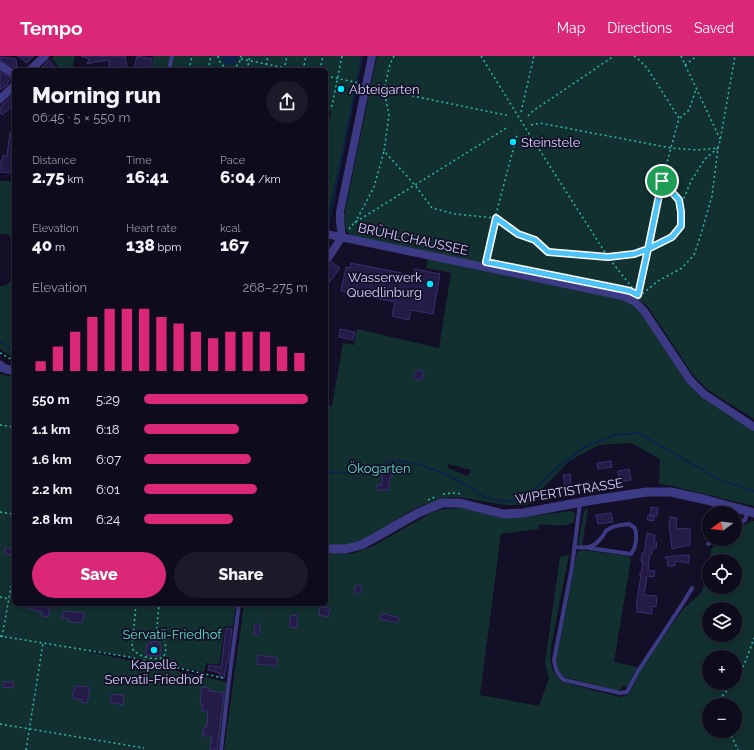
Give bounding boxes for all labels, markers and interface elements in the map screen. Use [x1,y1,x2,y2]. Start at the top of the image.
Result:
text: Tempo [20,17,83,39]
text: Map [557,20,585,36]
text: Directions [607,20,672,36]
text: Saved [694,20,734,36]
button: share [266,81,308,123]
text: Morning run [32,82,161,108]
place label: Abteigarten [349,82,420,97]
marker: Abteigarten [336,84,346,94]
text: 06:45 · 5 × 550 m [32,110,131,125]
place label: Steinstele [521,135,581,150]
marker: Steinstele [508,137,518,147]
text: Distance [32,154,76,167]
text: Time [126,154,152,167]
text: Pace [220,154,245,167]
pin [645,164,679,198]
text: 2.75 [32,167,65,187]
text: 16:41 [126,167,168,187]
text: 6:04 [220,167,255,187]
icon: arrive [651,170,673,192]
text: km [65,173,83,186]
text: /km [255,173,281,186]
street label: BRÜHLCHAUSSEE [357,219,470,258]
text: Elevation [32,222,79,235]
text: Heart rate [126,222,177,235]
text: kcal [220,222,241,235]
text: 40 [32,235,52,255]
text: 138 [126,235,155,255]
text: 167 [220,235,249,255]
text: m [52,241,65,254]
text: bpm [155,241,181,254]
place label: Wasserwerk Quedlinburg [347,270,422,300]
marker: Wasserwerk Quedlinburg [425,279,435,289]
text: Elevation [32,280,87,295]
text: 268–275 m [242,280,308,295]
text: 550 m [32,392,70,407]
text: 5:29 [96,392,120,407]
text: 1.1 km [32,422,70,437]
text: 6:18 [96,422,120,437]
text: 1.6 km [32,452,72,467]
text: 6:07 [96,452,121,467]
park label: Ökogarten [347,460,411,476]
street label: WIPERTISTRASSE [514,475,624,507]
text: 2.2 km [32,482,72,497]
text: 6:01 [96,482,120,497]
north arrow [702,506,742,546]
map controls [702,506,742,738]
text: 2.8 km [32,512,73,527]
text: 6:24 [96,512,120,527]
button: Save [32,552,166,598]
button: Share [174,552,308,598]
button: locate [702,554,742,594]
button: layers [702,602,742,642]
park label: Servatii-Friedhof [122,627,222,642]
marker: Kapelle Servatii-Friedhof [149,645,159,655]
button: + [702,650,742,690]
place label: Kapelle Servatii-Friedhof [104,657,204,687]
button: − [702,698,742,738]

